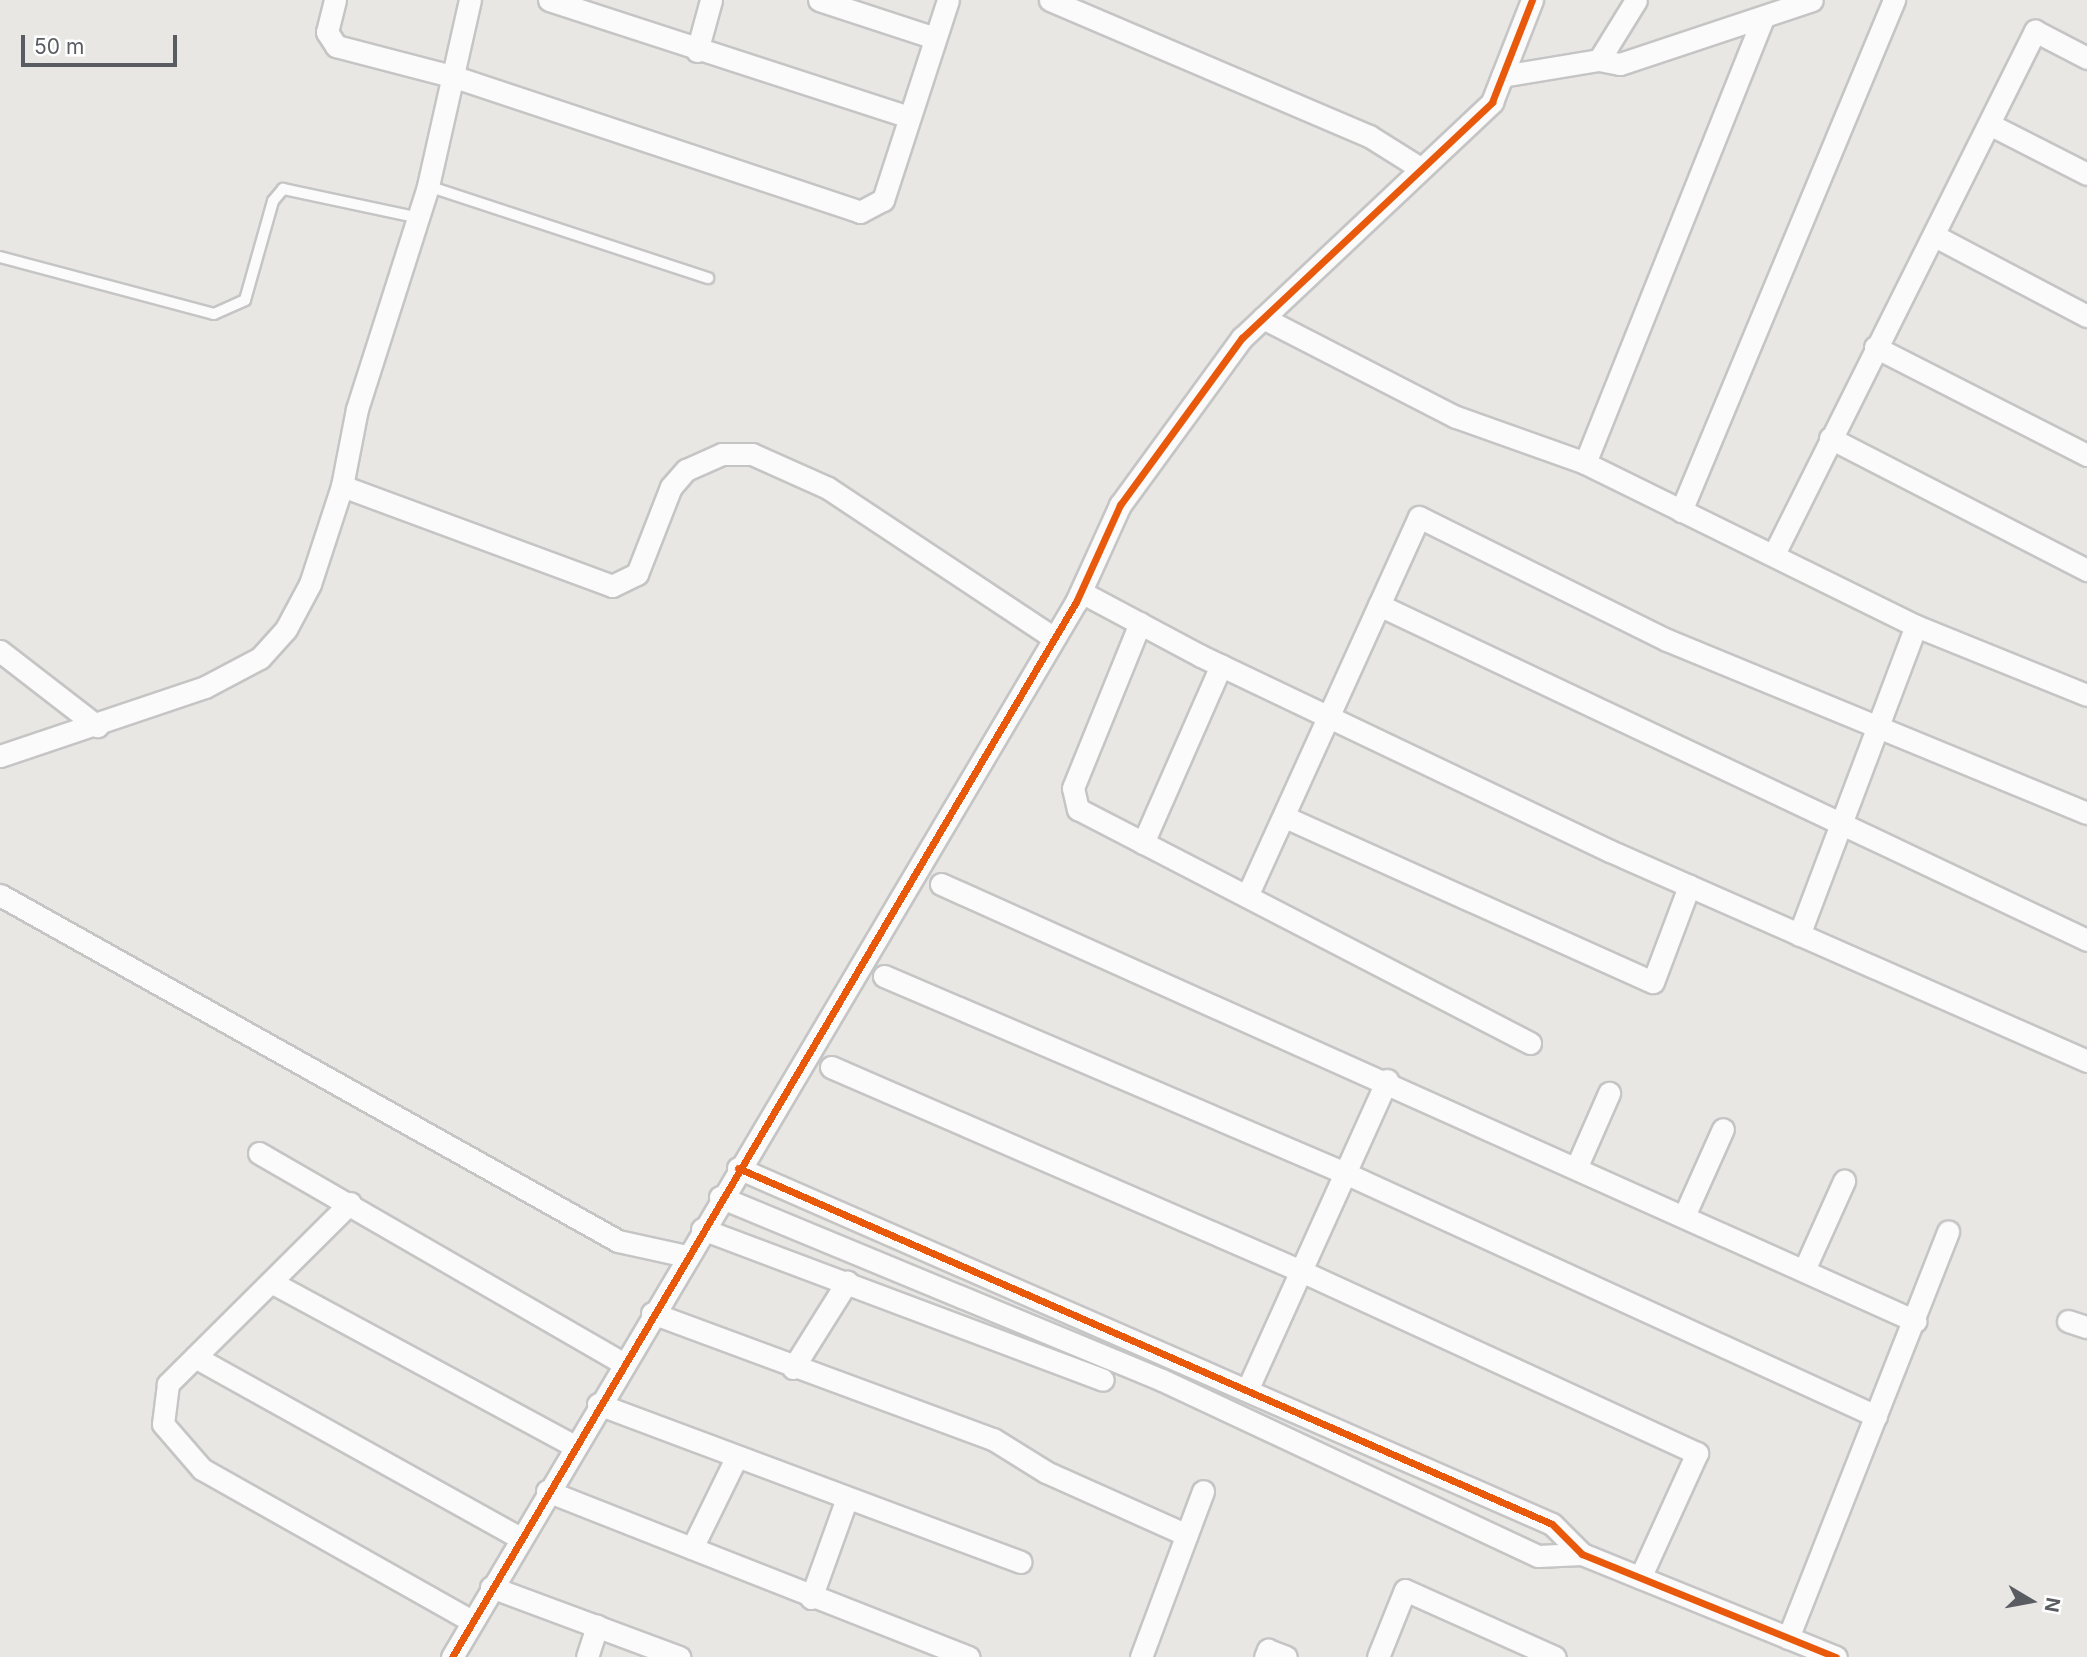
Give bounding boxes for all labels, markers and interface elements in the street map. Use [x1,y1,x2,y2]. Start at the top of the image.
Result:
scale bar [24,21,180,65]
text: 50 m [34,34,84,59]
north arrow [1996,1566,2066,1636]
text: N [2040,1596,2065,1614]

